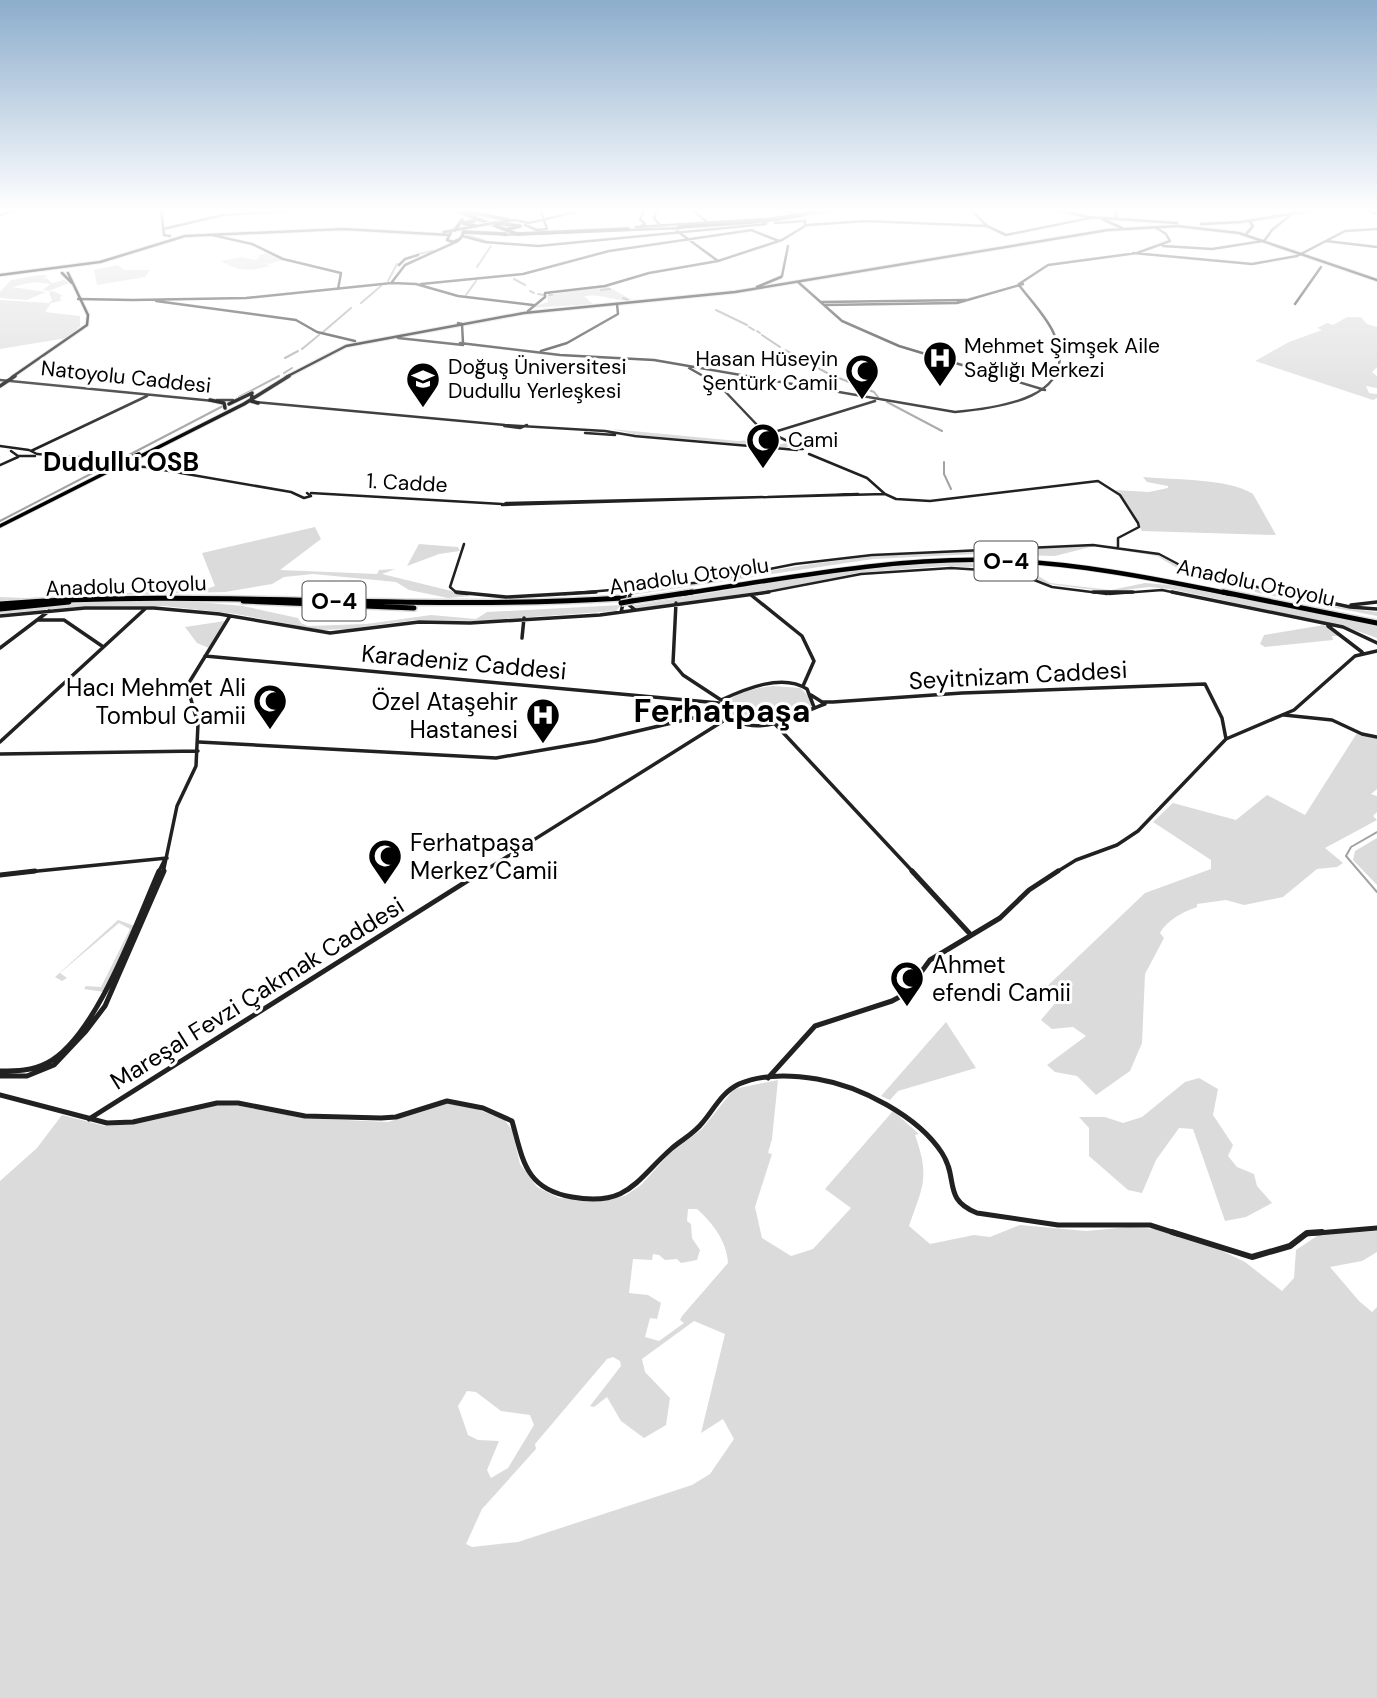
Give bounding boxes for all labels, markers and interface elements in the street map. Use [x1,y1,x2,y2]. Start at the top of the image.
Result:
place label: Mehmet Şimşek Aile Sağlığı Merkezi [964,332,1160,384]
hospital icon: Mehmet Şimşek Aile Sağlığı Merkezi [921,339,959,388]
place label: Hasan Hüseyin Şentürk Camii [696,345,838,397]
mosque icon: Hasan Hüseyin Şentürk Camii [843,352,881,401]
place label: Doğuş Üniversitesi Dudullu Yerleşkesi [448,353,626,405]
street label: Natoyolu Caddesi [40,354,212,400]
school or university icon: Doğuş Üniversitesi Dudullu Yerleşkesi [404,360,442,409]
mosque icon: Cami [744,421,782,470]
place label: Cami [788,426,838,454]
district label: Dudullu OSB [43,445,199,479]
street label: 1. Cadde [366,467,448,499]
road number: O-4 [974,541,1038,580]
street label: Anadolu Otoyolu [607,551,771,601]
street label: Anadolu Otoyolu [1174,553,1338,613]
street label: Anadolu Otoyolu [45,569,207,603]
road number: O-4 [302,582,366,621]
street label: Karadeniz Caddesi [360,638,568,686]
street label: Seyitnizam Caddesi [908,654,1128,696]
place label: Hacı Mehmet Ali Tombul Camii [66,672,246,731]
mosque icon: Hacı Mehmet Ali Tombul Camii [251,682,289,731]
place label: Özel Ataşehir Hastanesi [372,686,518,745]
district label: Ferhatpaşa [634,690,811,732]
hospital icon: Özel Ataşehir Hastanesi [524,696,562,745]
place label: Ferhatpaşa Merkez Camii [410,827,558,886]
mosque icon: Ferhatpaşa Merkez Camii [366,837,404,886]
street label: Mareşal Fevzi Çakmak Caddesi [104,890,410,1096]
place label: Ahmet efendi Camii [932,949,1071,1008]
mosque icon: Ahmet efendi Camii [888,959,926,1008]

